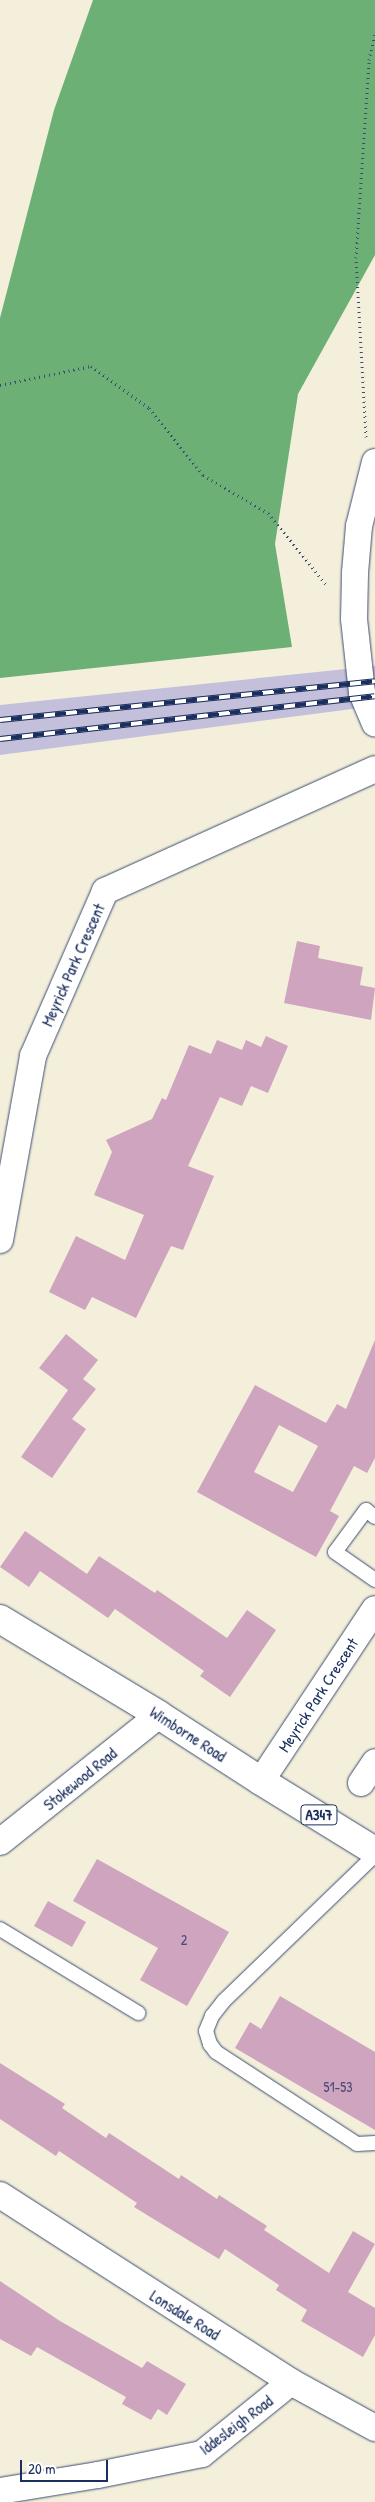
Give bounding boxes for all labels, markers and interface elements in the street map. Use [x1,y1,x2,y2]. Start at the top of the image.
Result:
street label: Meyrick Park Crescent [37,901,109,1029]
street label: Meyrick Park Crescent [274,1634,362,1756]
street label: Wimborne Road [146,1702,230,1766]
street label: Stokewood Road [39,1744,121,1814]
road number: A347 [300,1802,338,1828]
house number: 2 [181,1932,187,1948]
house number: 51-53 [324,2079,352,2095]
street label: Lonsdale Road [146,2286,224,2344]
street label: Iddesleigh Road [196,2391,276,2459]
scale bar [22,2450,110,2482]
text: 20 m [28,2458,55,2479]

